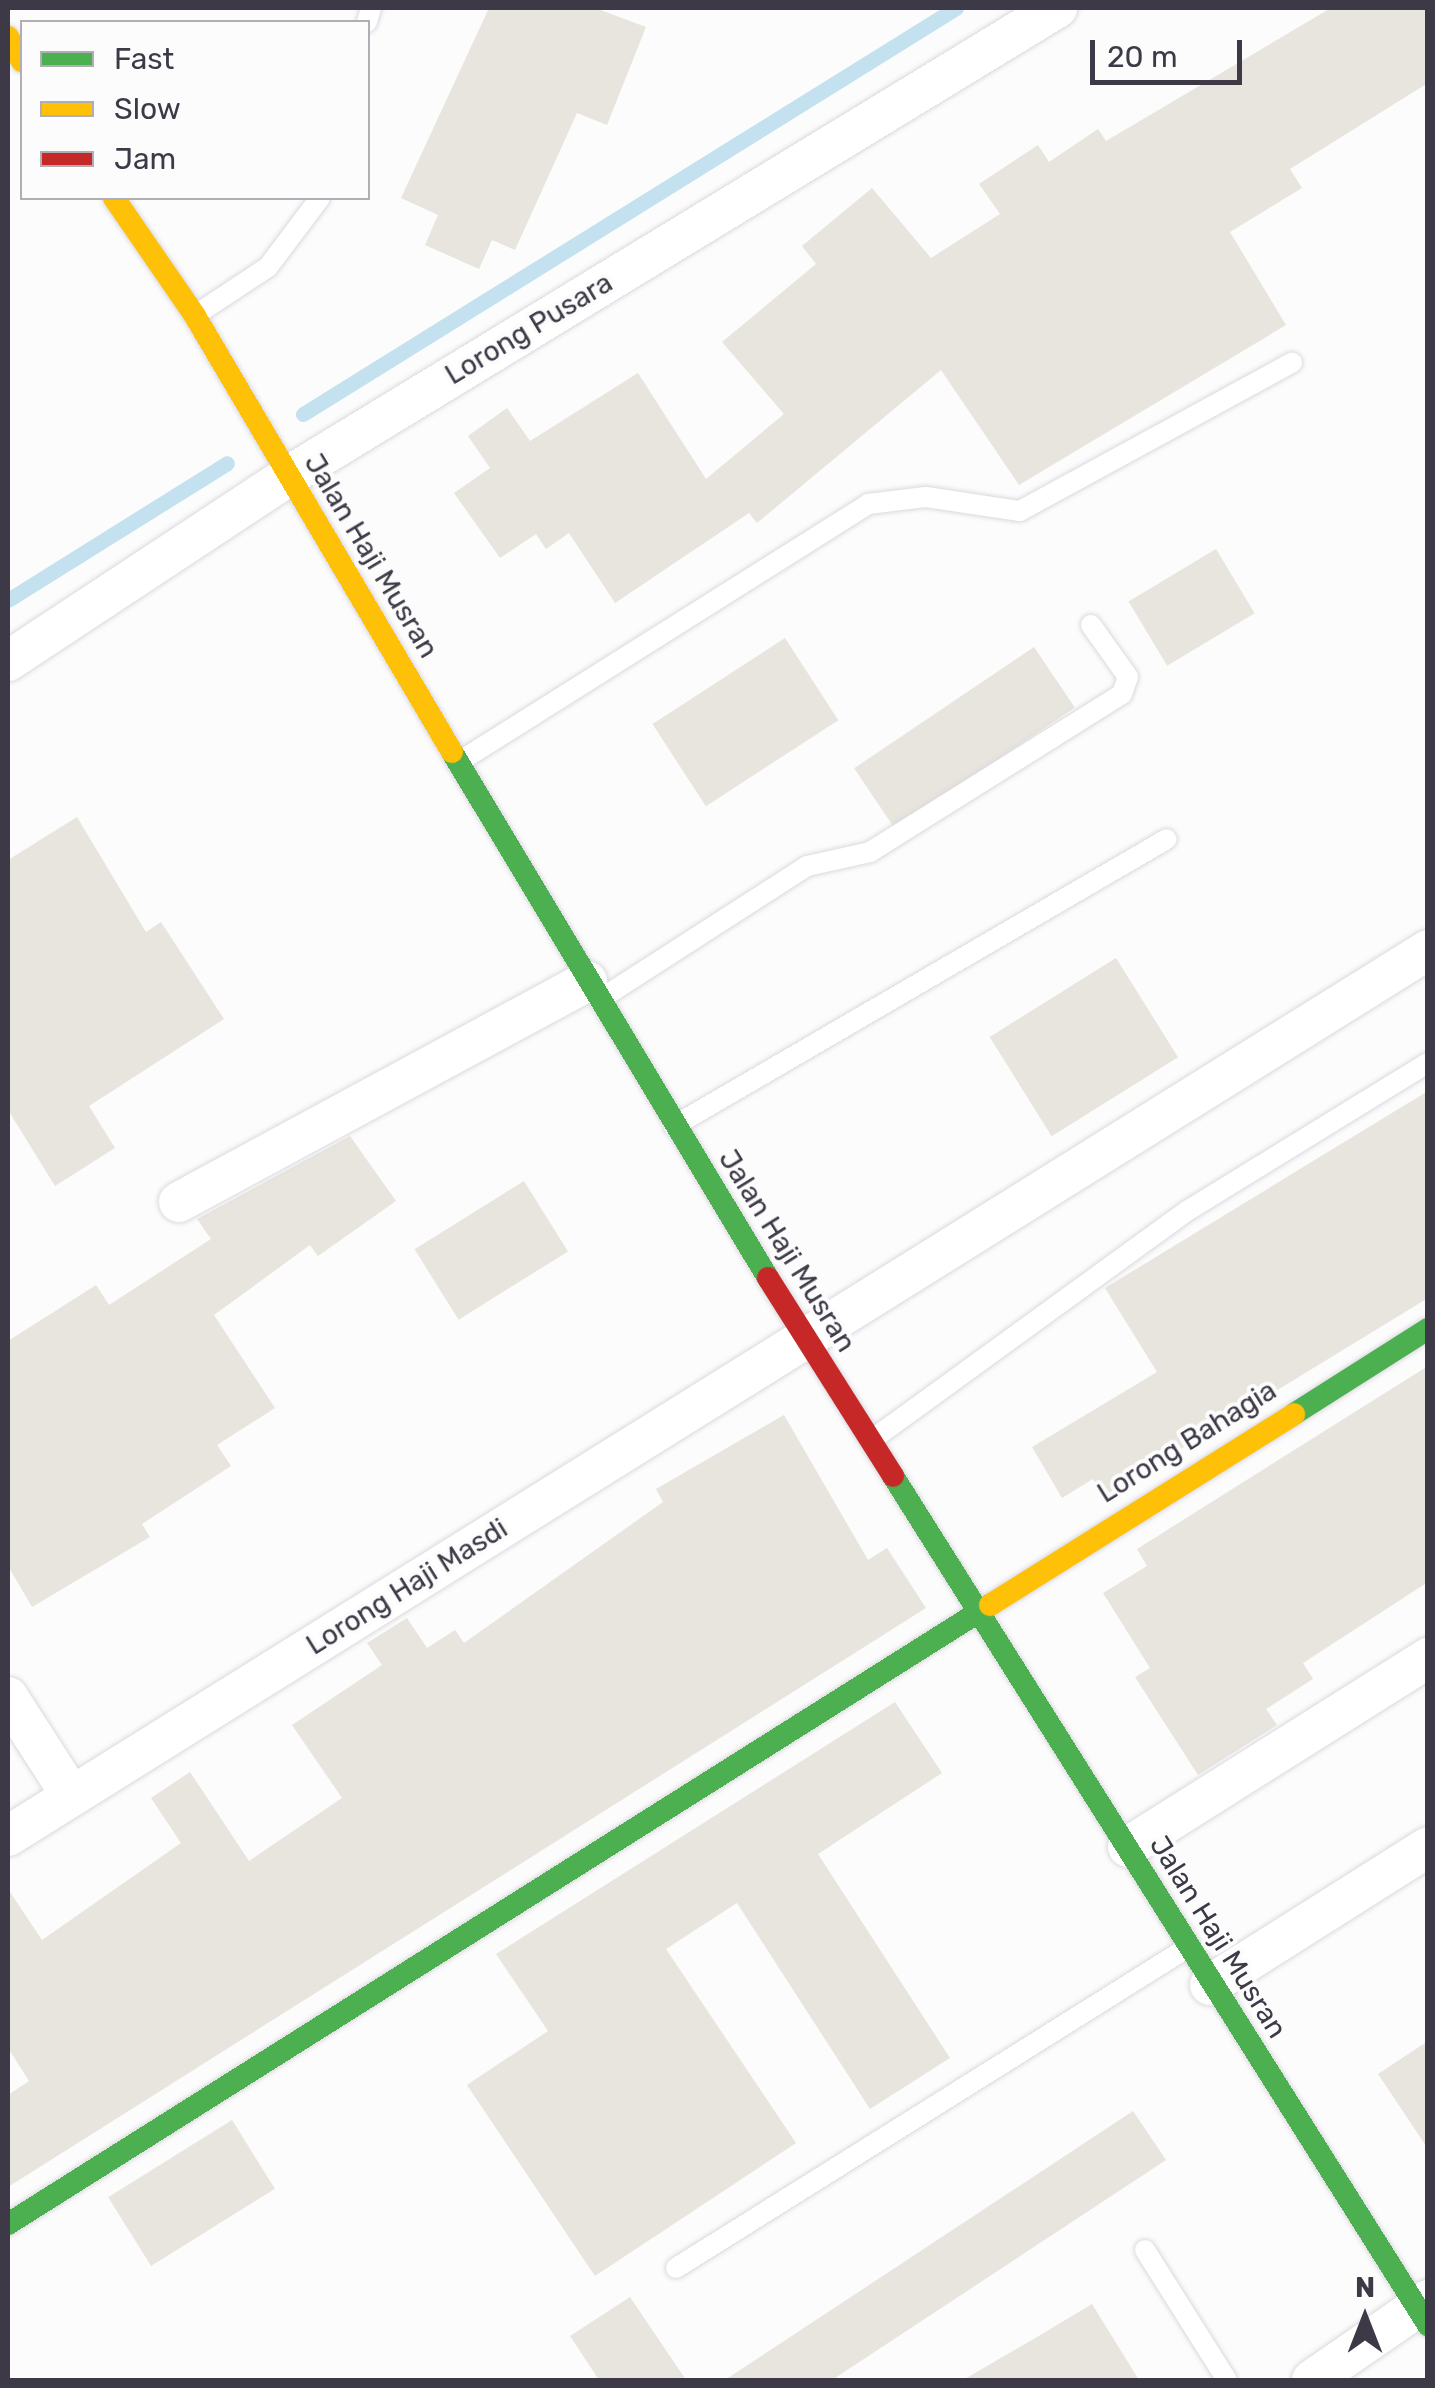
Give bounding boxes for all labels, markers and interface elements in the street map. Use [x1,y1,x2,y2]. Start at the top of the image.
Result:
legend [20,20,370,200]
scale bar [1095,20,1248,82]
text: 20 m [1107,39,1178,75]
text: Fast [114,41,174,77]
text: Slow [114,91,181,127]
text: Jam [114,141,176,177]
street label: Lorong Pusara [439,266,619,392]
street label: Jalan Haji Musran [297,448,445,664]
street label: Jalan Haji Musran [711,1144,863,1358]
street label: Lorong Bahagia [1092,1374,1282,1510]
street label: Lorong Haji Masdi [300,1512,514,1662]
street label: Jalan Haji Musran [1142,1830,1294,2044]
north arrow [1315,2268,1415,2368]
text: N [1355,2271,1375,2304]

